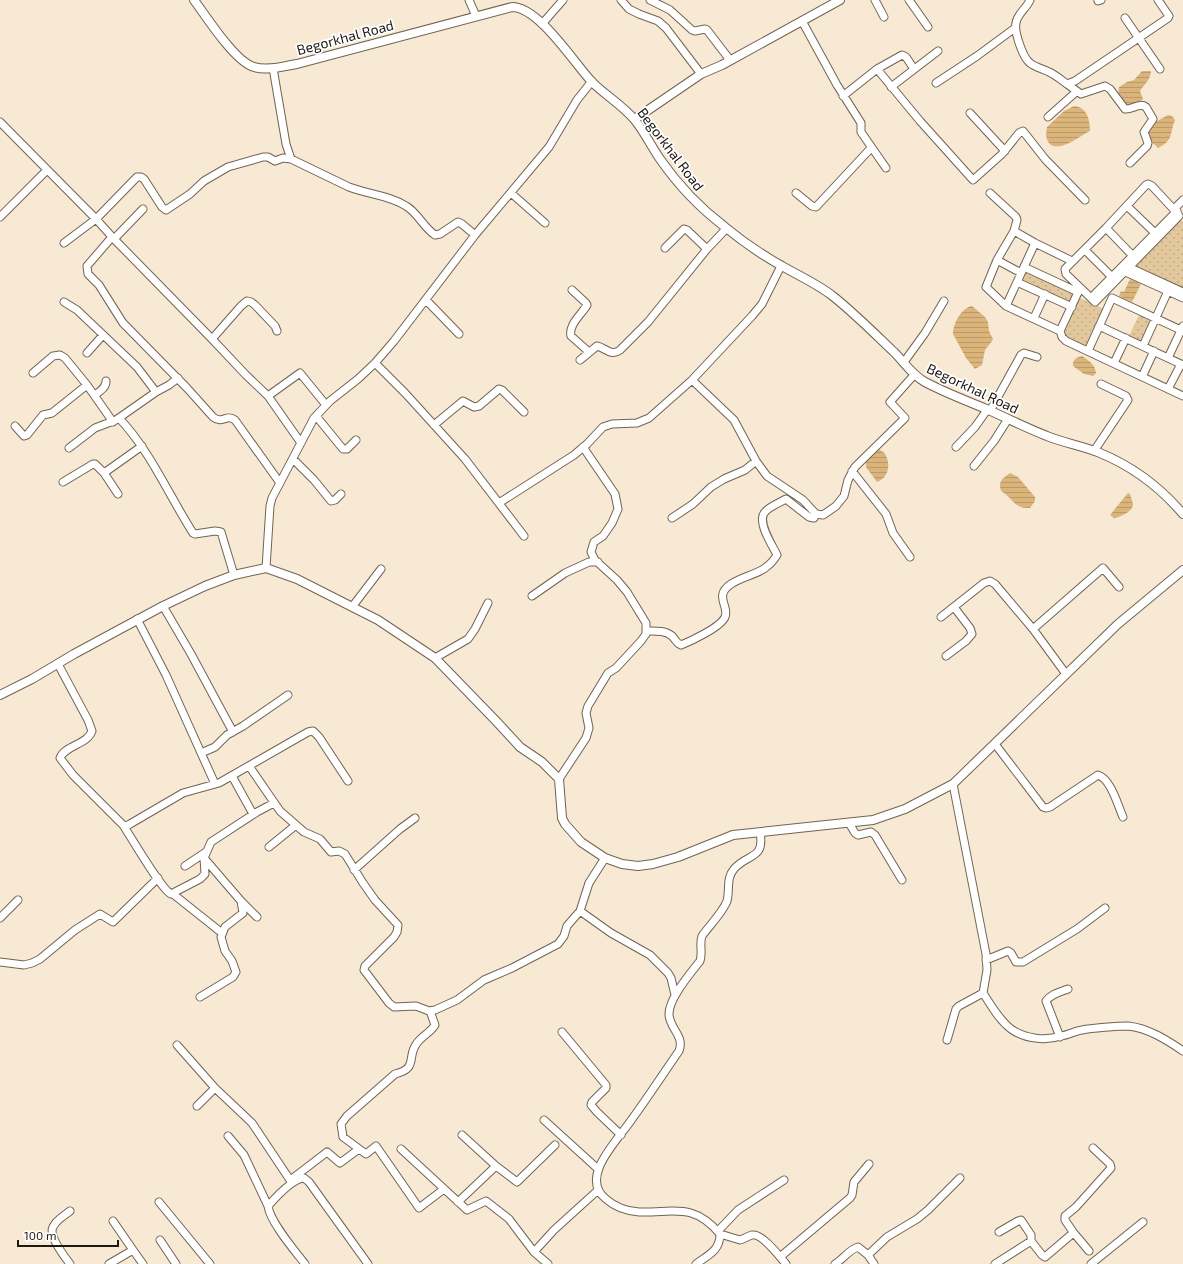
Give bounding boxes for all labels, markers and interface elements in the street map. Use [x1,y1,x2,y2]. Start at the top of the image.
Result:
street label: Begorkhal Road [295,16,395,58]
street label: Begorkhal Road [634,104,708,194]
street label: Begorkhal Road [924,359,1022,417]
scale bar [18,1222,118,1248]
text: 100 m [24,1228,56,1242]

